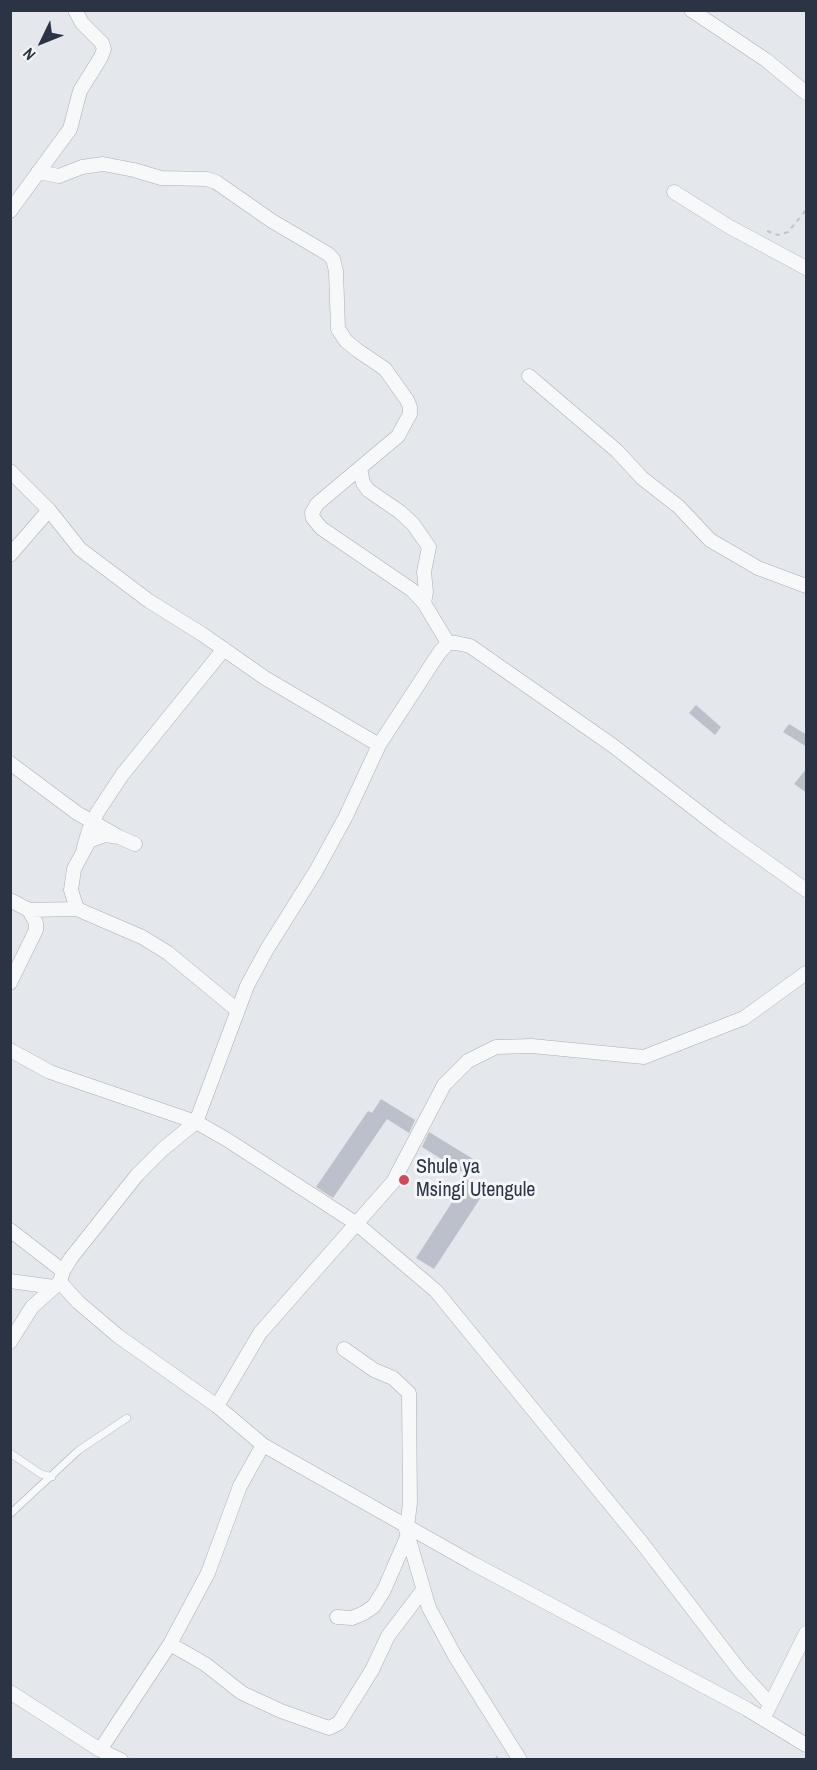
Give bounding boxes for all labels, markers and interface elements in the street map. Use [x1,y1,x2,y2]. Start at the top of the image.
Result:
north arrow [12,12,72,72]
text: N [18,43,40,65]
place label: Shule ya Msingi Utengule [416,1156,535,1203]
marker: Shule ya Msingi Utengule [397,1173,411,1187]

